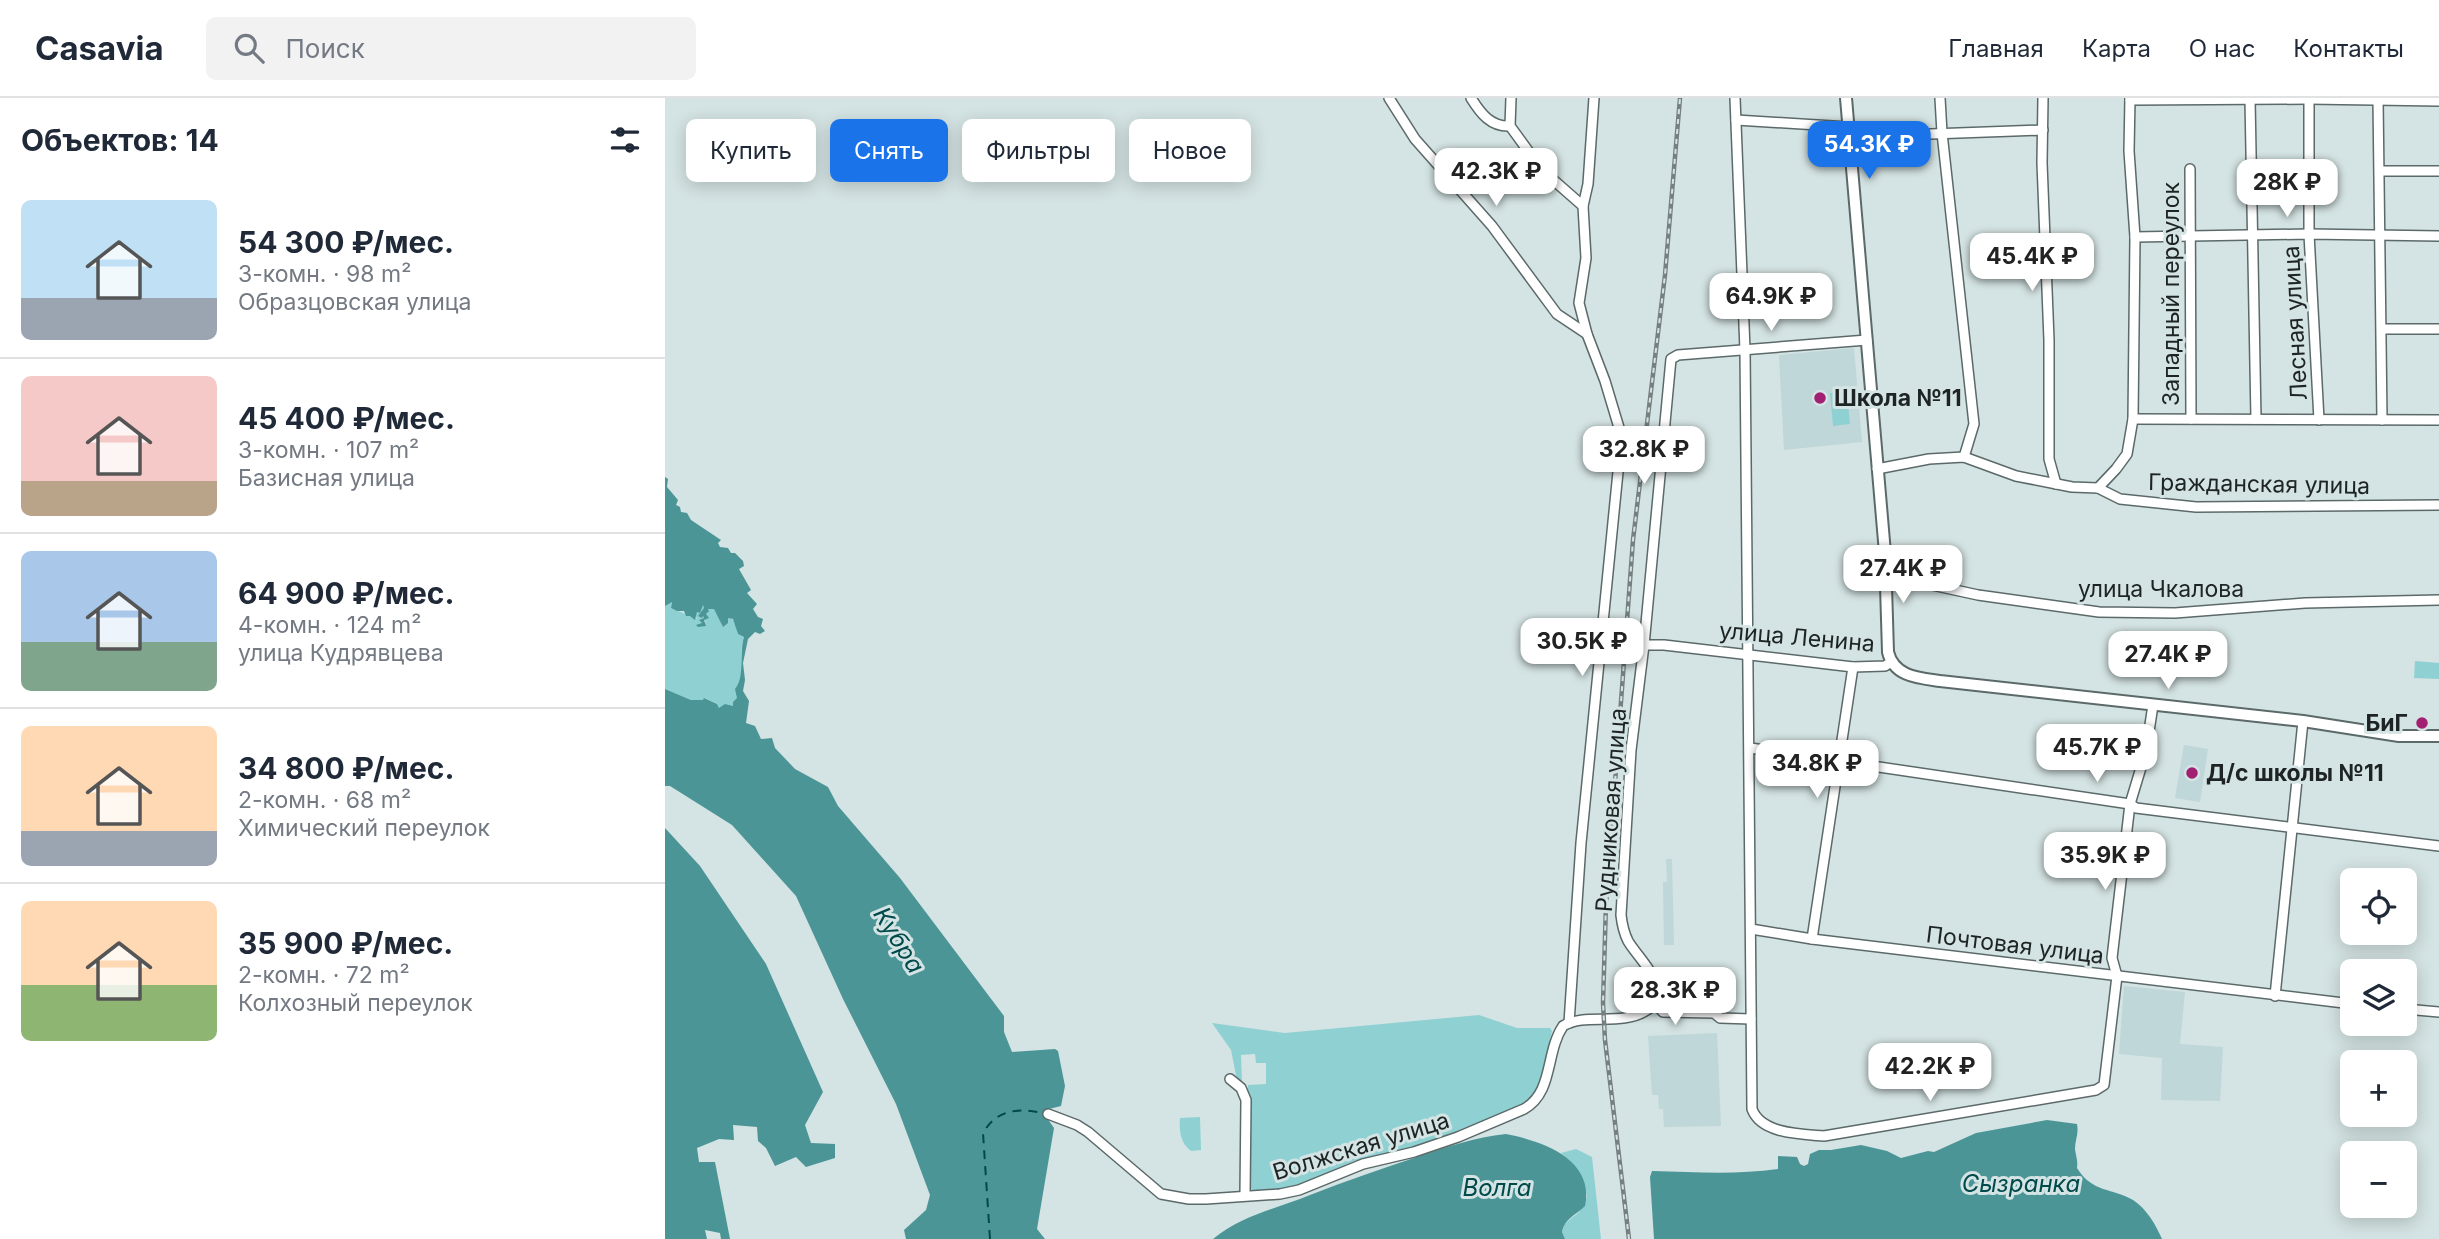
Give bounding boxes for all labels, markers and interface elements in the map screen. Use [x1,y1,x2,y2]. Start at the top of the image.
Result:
search box [206,17,696,80]
text: Casavia [35,28,164,68]
icon: search [230,29,268,67]
text: Поиск [286,33,365,64]
text: Главная [1948,34,2044,63]
text: Карта [2082,34,2151,63]
text: О нас [2189,34,2255,63]
text: Контакты [2293,34,2404,63]
chip: Купить [686,119,816,182]
chip: Снять [830,119,948,182]
chip: Фильтры [962,119,1115,182]
chip: Новое [1129,119,1251,182]
icon: filters [606,121,644,159]
text: Объектов: 14 [21,122,219,158]
pin: 54.3K ₽ [1804,122,1934,181]
text: 54.3K ₽ [1824,130,1914,158]
pin: 42.3K ₽ [1431,148,1561,208]
text: 42.3K ₽ [1450,157,1542,185]
pin: 28K ₽ [2238,159,2336,219]
text: 28K ₽ [2253,168,2321,196]
street label: Западный переулок [2157,181,2185,406]
text: 54 300 ₽/мес. [238,224,454,260]
icon: home [77,228,161,312]
pin: 45.4K ₽ [1967,234,2097,293]
text: 45.4K ₽ [1986,242,2078,270]
street label: Лесная улица [2277,245,2313,401]
text: 3-комн. · 98 m² [238,260,411,288]
pin: 64.9K ₽ [1706,274,1836,333]
text: 64.9K ₽ [1725,282,1817,310]
text: Образцовская улица [238,288,471,316]
place label: Школа №11 [1834,384,1962,412]
marker: Школа №11 [1812,390,1828,406]
text: 45 400 ₽/мес. [238,400,455,436]
icon: home [77,404,161,488]
pin: 32.8K ₽ [1579,426,1709,486]
text: 32.8K ₽ [1599,435,1689,463]
text: 3-комн. · 107 m² [238,436,419,464]
text: Базисная улица [238,464,415,492]
street label: Гражданская улица [2148,468,2370,500]
pin: 27.4K ₽ [1838,546,1968,605]
text: 27.4K ₽ [1859,554,1947,582]
text: 64 900 ₽/мес. [238,575,455,611]
street label: улица Чкалова [2078,575,2244,603]
icon: home [77,579,161,663]
text: 4-комн. · 124 m² [238,611,421,639]
street label: улица Ленина [1718,616,1876,658]
pin: 30.5K ₽ [1517,618,1647,678]
text: 30.5K ₽ [1537,627,1627,655]
pin: 27.4K ₽ [2103,632,2233,691]
text: улица Кудрявцева [238,639,444,667]
text: 27.4K ₽ [2124,640,2212,668]
street label: Рудниковая улица [1590,707,1632,913]
place label: БиГ [2365,709,2408,737]
marker: БиГ [2414,715,2430,731]
pin: 45.7K ₽ [2032,724,2162,784]
text: 45.7K ₽ [2052,733,2142,761]
pin: 34.8K ₽ [1752,740,1882,800]
text: 34.8K ₽ [1772,749,1862,777]
text: 34 800 ₽/мес. [238,750,454,786]
icon: home [77,754,161,838]
place label: Д/с школы №11 [2206,759,2384,787]
marker: Д/с школы №11 [2184,765,2200,781]
text: 2-комн. · 68 m² [238,786,411,814]
text: Химический переулок [238,814,490,842]
pin: 35.9K ₽ [2040,832,2170,892]
text: 35.9K ₽ [2060,841,2150,869]
map controls [2340,868,2417,1218]
button: locate [2340,868,2417,945]
water label: Кубра [867,902,931,978]
street label: Почтовая улица [1924,920,2106,970]
text: 35 900 ₽/мес. [238,925,453,961]
icon: home [77,929,161,1013]
button: layers [2340,959,2417,1036]
text: 2-комн. · 72 m² [238,961,410,989]
pin: 28.3K ₽ [1610,968,1740,1027]
text: 28.3K ₽ [1630,976,1720,1004]
text: Колхозный переулок [238,989,473,1017]
pin: 42.2K ₽ [1865,1044,1995,1103]
button: + [2340,1050,2417,1127]
text: 42.2K ₽ [1884,1052,1976,1080]
street label: Волжская улица [1269,1106,1453,1186]
button: − [2340,1141,2417,1218]
water label: Сызранка [1962,1169,2080,1198]
water label: Волга [1462,1173,1532,1202]

